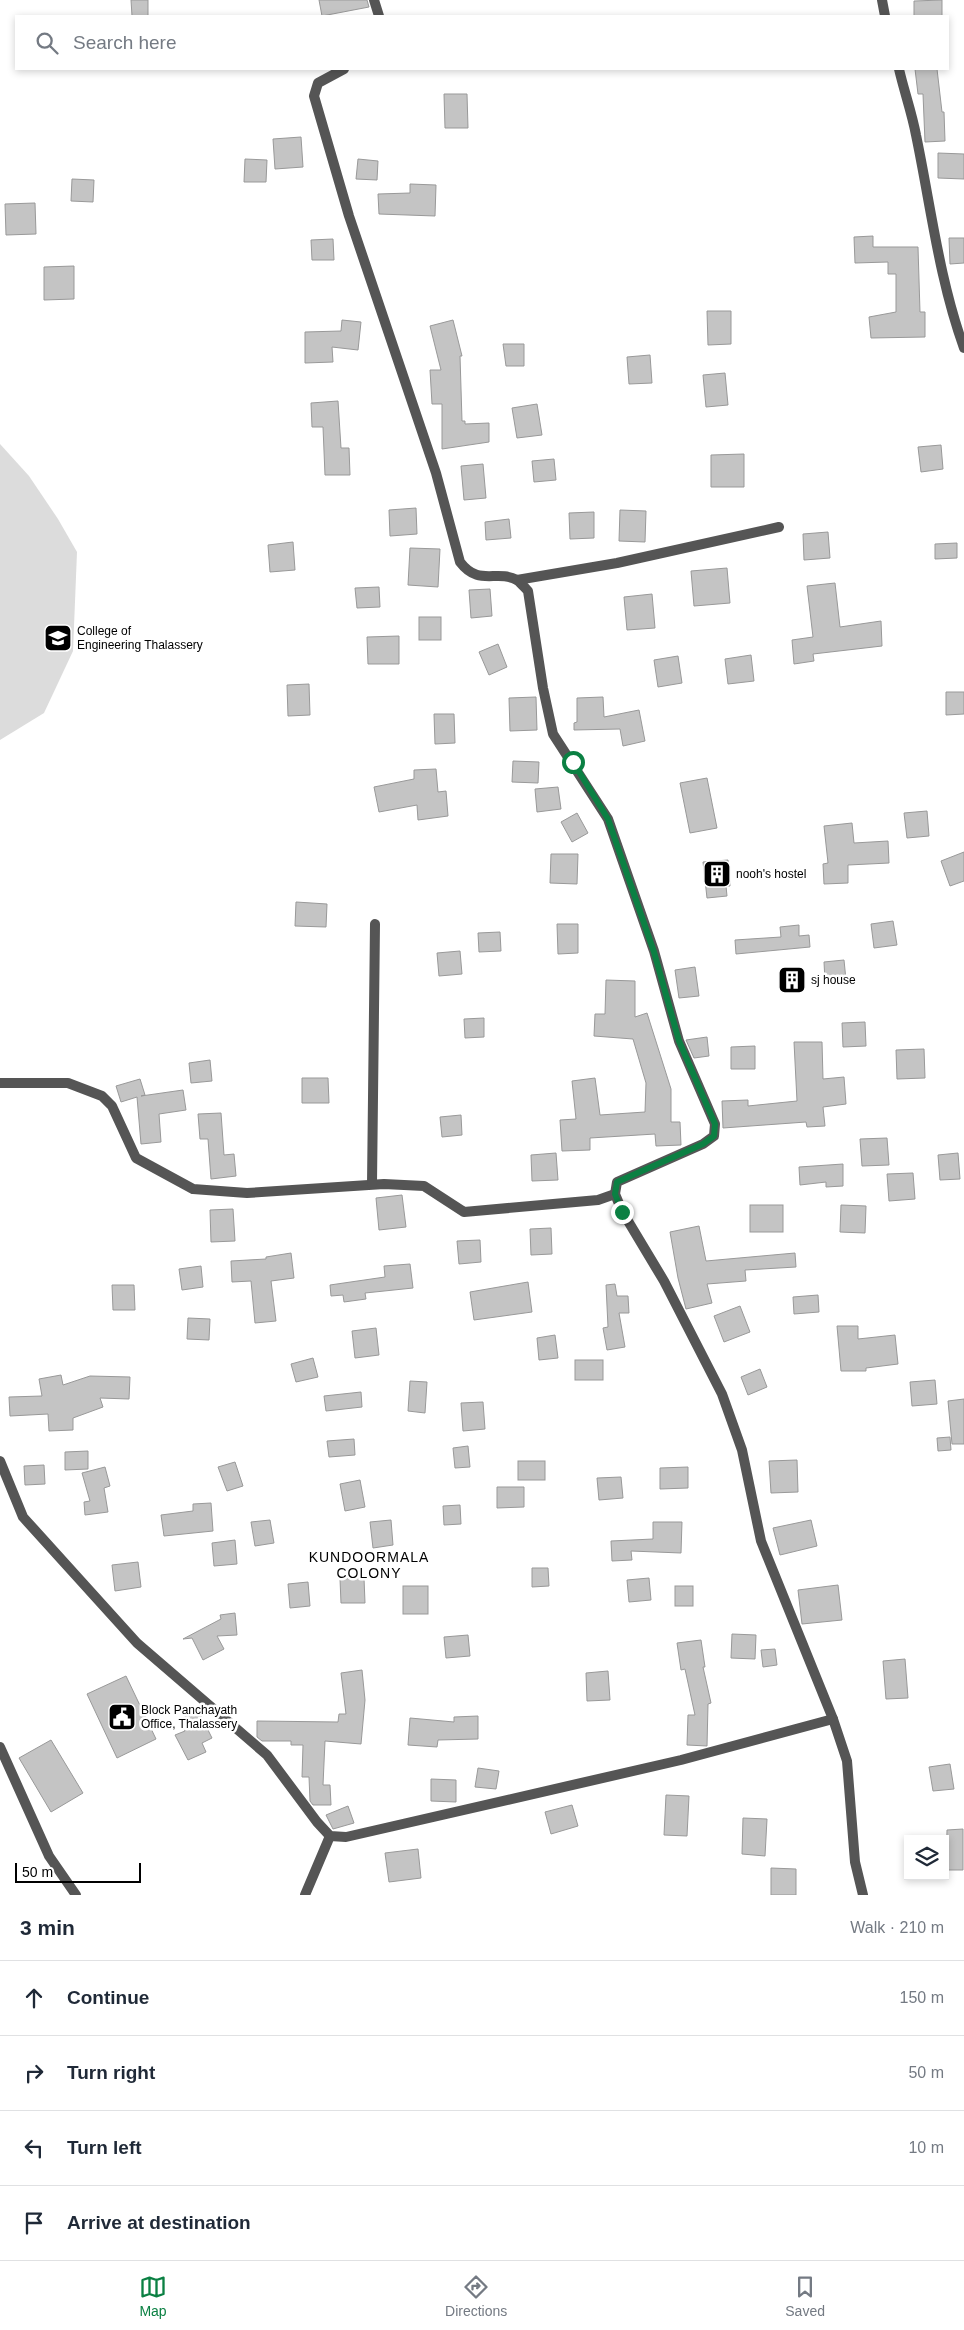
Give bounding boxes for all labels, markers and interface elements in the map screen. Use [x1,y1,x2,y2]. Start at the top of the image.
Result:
search box [15,15,949,70]
icon: search [33,29,61,57]
text: Search here [73,32,177,53]
school or university icon: College of Engineering Thalassery [43,623,73,653]
place label: College of Engineering Thalassery [77,624,203,652]
route start [562,751,585,774]
building icon: nooh's hostel [702,859,732,889]
place label: nooh's hostel [736,867,806,881]
building icon: sj house [777,965,807,995]
place label: sj house [811,973,856,987]
route end [611,1201,634,1224]
district label: KUNDOORMALA COLONY [309,1549,429,1581]
public building icon: Block Panchayath Office, Thalassery [107,1702,137,1732]
place label: Block Panchayath Office, Thalassery [141,1703,237,1731]
map controls [904,1835,949,1880]
button: layers [904,1835,949,1880]
scale bar [15,1860,141,1883]
text: 50 m [22,1864,53,1880]
text: 3 min [20,1916,75,1939]
text: Walk · 210 m [850,1919,944,1936]
icon: ahead [20,1984,48,2012]
text: Continue [67,1987,149,2008]
text: 150 m [900,1989,944,2006]
icon: right [20,2059,48,2087]
text: Turn right [67,2062,155,2083]
text: 50 m [908,2064,944,2081]
icon: left [20,2134,48,2162]
text: Turn left [67,2137,142,2158]
text: 10 m [908,2139,944,2156]
icon: arrive [20,2209,48,2237]
text: Arrive at destination [67,2212,251,2233]
tab: Map [139,2273,167,2319]
tab: Directions [445,2273,507,2319]
tab: Saved [785,2273,825,2319]

